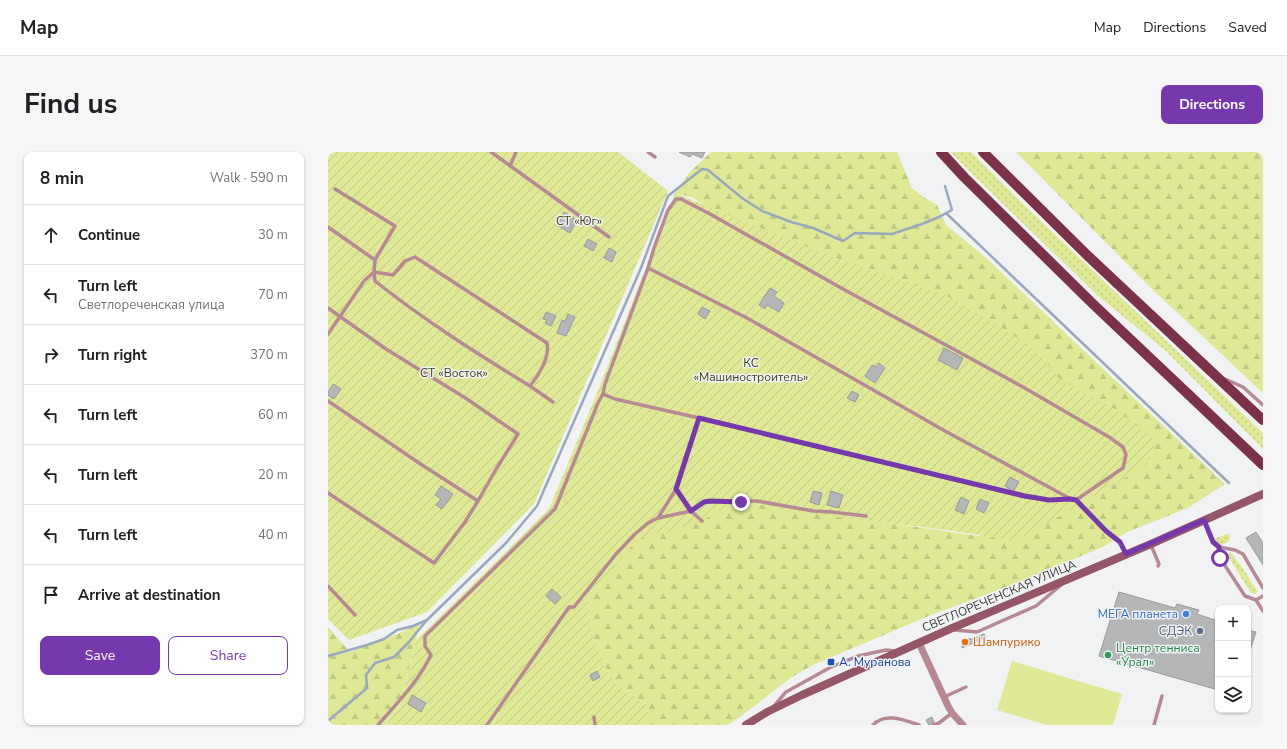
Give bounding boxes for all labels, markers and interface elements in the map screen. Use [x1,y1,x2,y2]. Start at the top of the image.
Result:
text: Map [20,15,58,41]
text: Map [1094,18,1121,37]
text: Directions [1143,18,1206,37]
text: Saved [1228,18,1267,37]
text: Find us [24,85,118,123]
button: Directions [1161,85,1263,124]
text: 8 min [40,167,84,190]
text: Walk · 590 m [210,169,288,187]
park label: СТ «Юг» [556,213,602,229]
icon: ahead [40,224,62,246]
text: Continue [78,225,140,245]
text: 30 m [258,226,288,244]
text: Turn left [78,276,137,296]
icon: left [40,284,62,306]
text: 70 m [258,286,288,304]
text: Светлореченская улица [78,296,225,314]
icon: right [40,344,62,366]
text: Turn right [78,345,147,365]
text: 370 m [250,346,288,364]
park label: КС «Машиностроитель» [694,355,808,385]
park label: СТ «Восток» [420,365,488,381]
icon: left [40,404,62,426]
text: Turn left [78,405,137,425]
text: 60 m [258,406,288,424]
icon: left [40,464,62,486]
text: Turn left [78,465,137,485]
text: 20 m [258,466,288,484]
route end [732,493,750,511]
icon: left [40,524,62,546]
text: Turn left [78,525,137,545]
text: 40 m [258,526,288,544]
route start [1211,549,1229,567]
street label: СВЕТЛОРЕЧЕНСКАЯ УЛИЦА [919,556,1079,636]
icon: arrive [40,584,62,606]
text: Arrive at destination [78,585,221,605]
map controls [1215,605,1251,713]
button: + [1215,605,1251,641]
place label: МЕГА планета [1098,606,1178,622]
marker: МЕГА планета [1181,609,1191,619]
place label: СДЭК [1159,623,1192,639]
marker: СДЭК [1195,626,1205,636]
place label: Шампурико [973,634,1041,650]
button: Save [40,636,160,675]
button: Share [168,636,288,675]
marker: Шампурико [960,637,970,647]
place label: Центр тенниса «Урал» [1116,640,1200,670]
button: − [1215,641,1251,677]
marker: Центр тенниса «Урал» [1103,650,1113,660]
place label: А. Муранова [839,654,911,670]
marker: А. Муранова [826,657,836,667]
button: layers [1215,677,1251,713]

